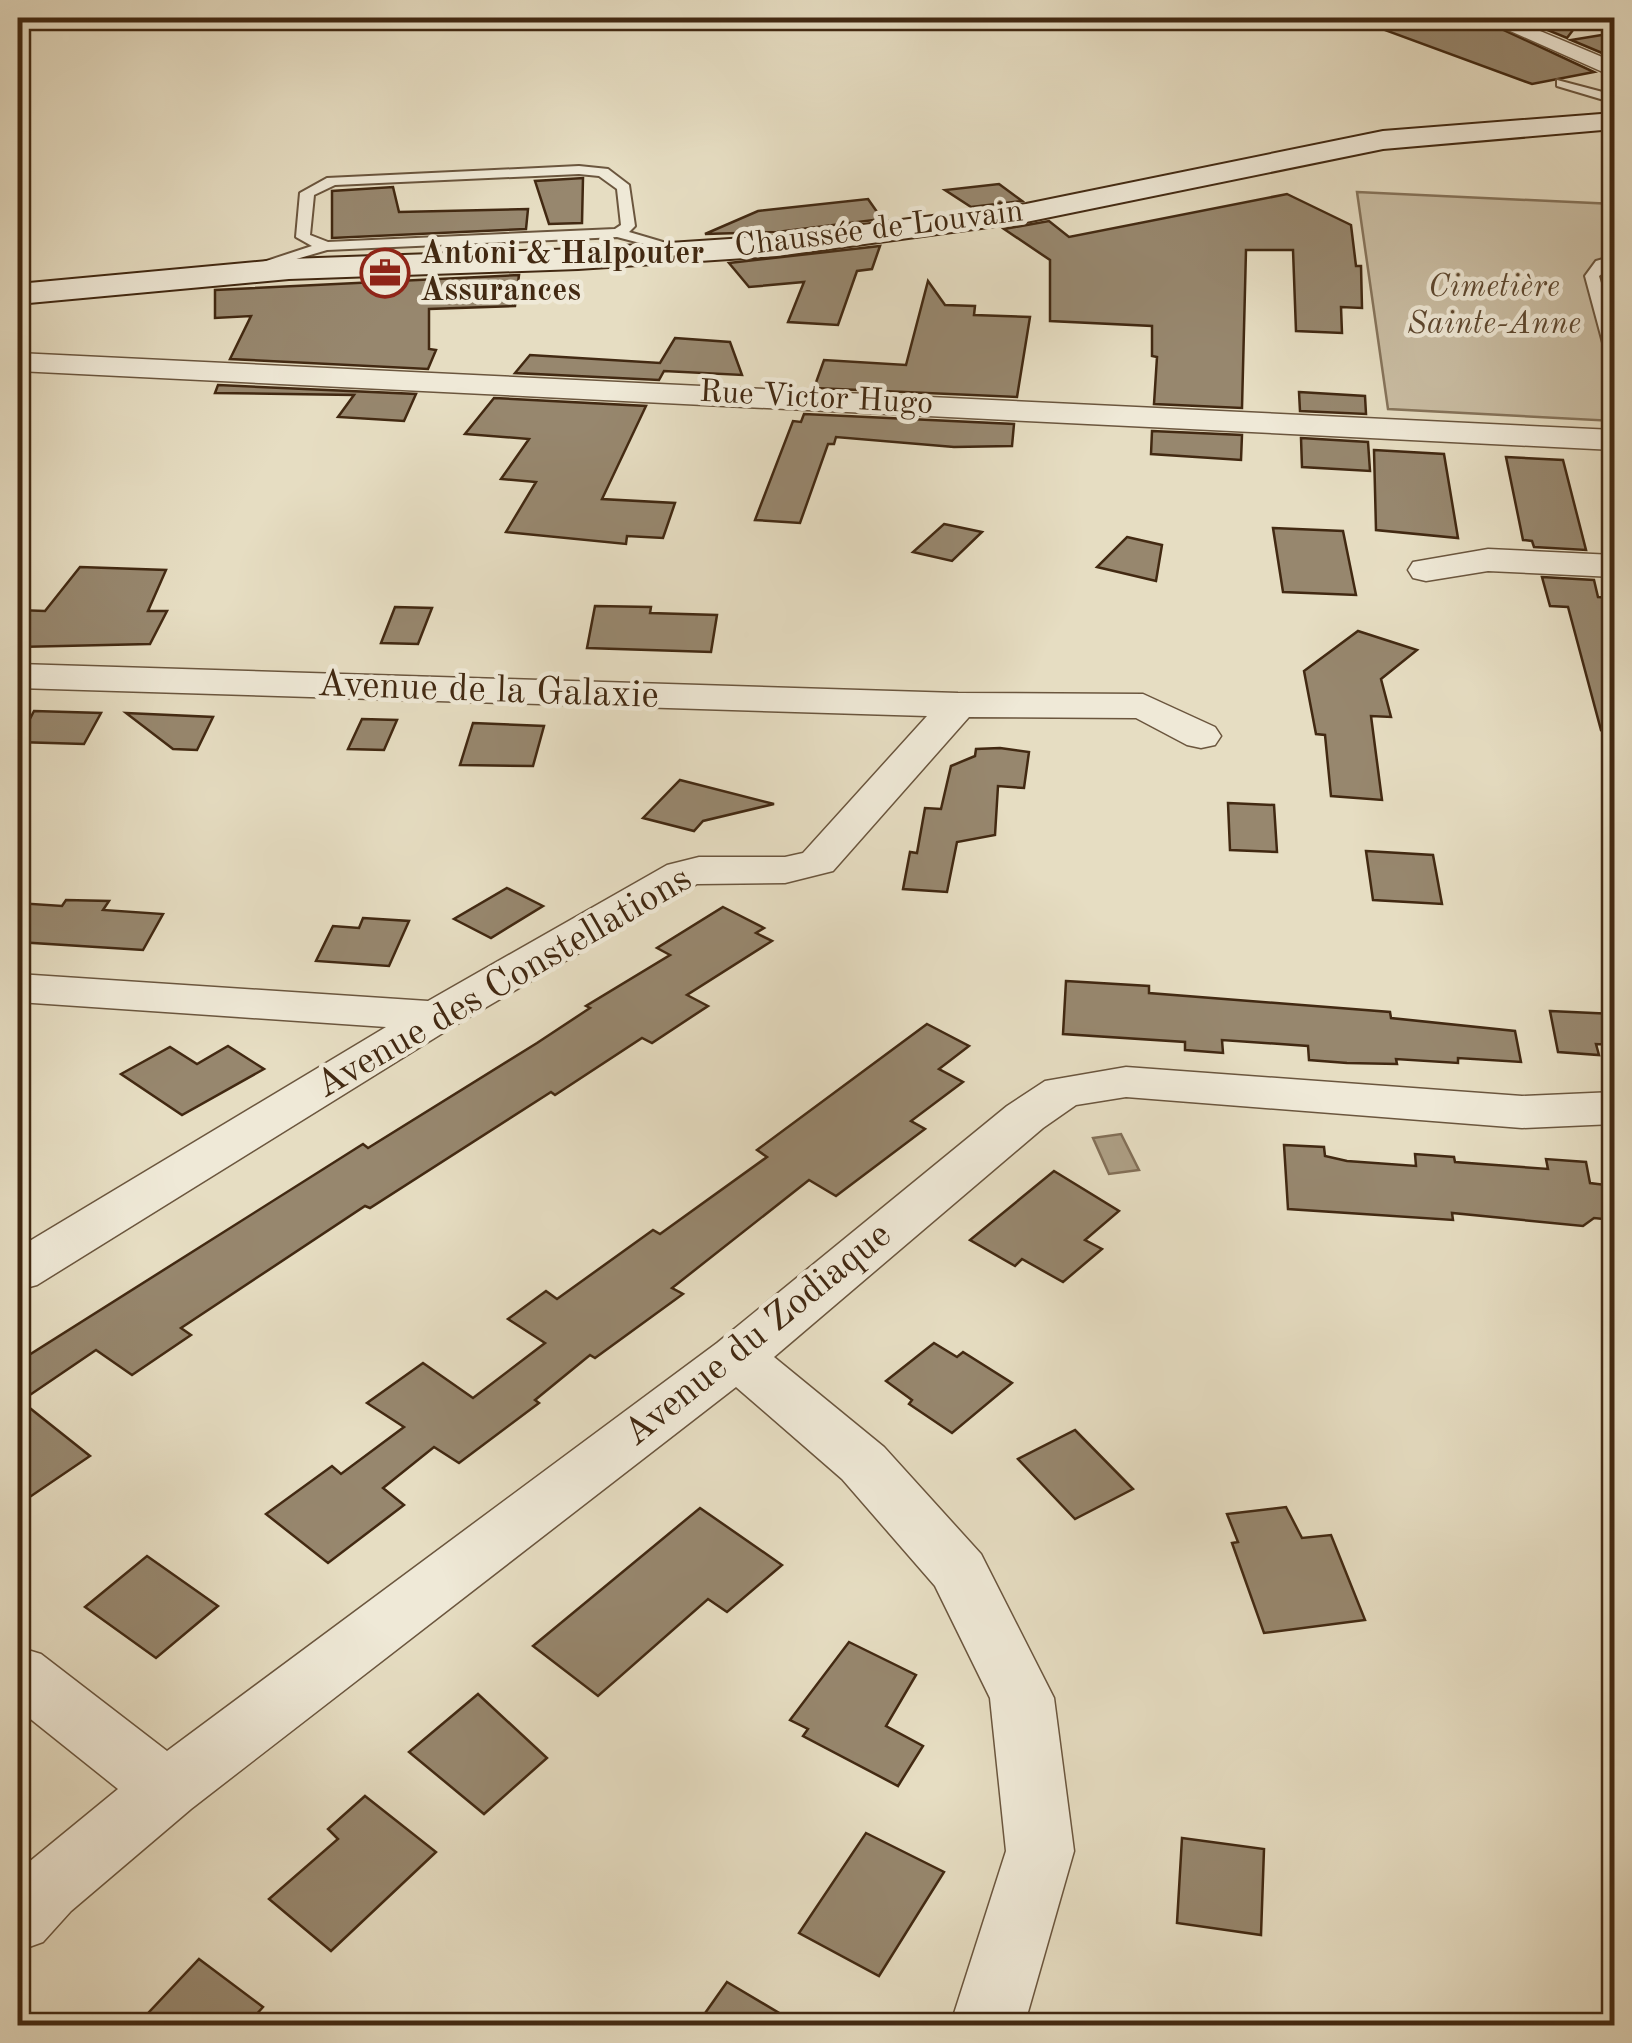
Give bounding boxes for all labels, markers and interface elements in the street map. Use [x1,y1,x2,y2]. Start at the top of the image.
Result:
street label: Chaussée de Louvain [733,196,1025,264]
place label: Antoni & Halpouter Assurances [420,239,704,308]
office icon: Antoni & Halpouter Assurances [359,247,411,299]
park label: Cimetière Sainte-Anne [1407,272,1581,341]
street label: Rue Victor Hugo [698,377,934,421]
street label: Avenue de la Galaxie [317,666,659,716]
street label: Avenue des Constellations [310,860,698,1106]
street label: Avenue du Zodiaque [617,1216,899,1454]

